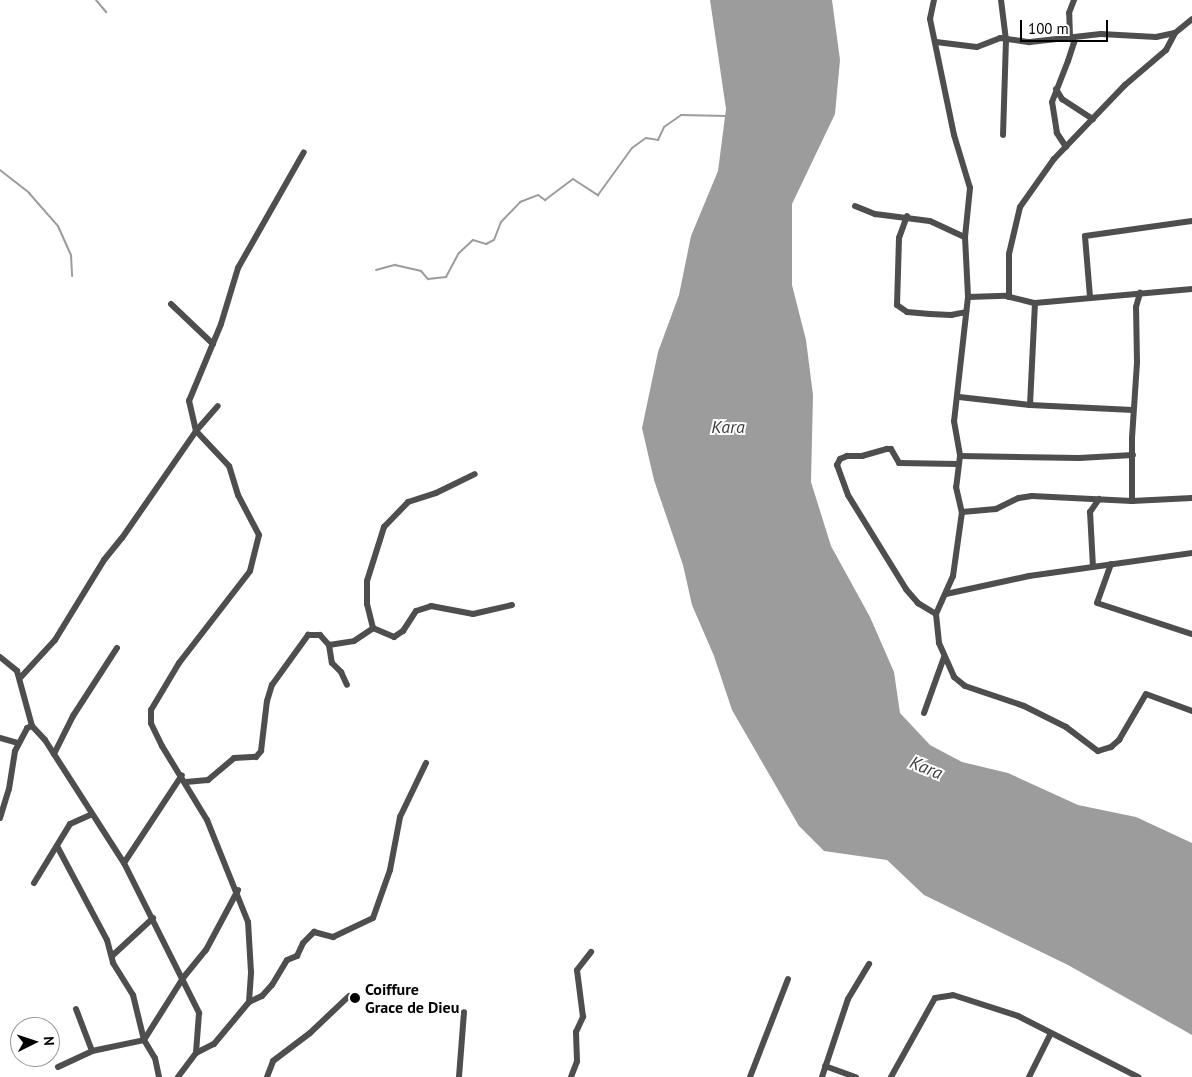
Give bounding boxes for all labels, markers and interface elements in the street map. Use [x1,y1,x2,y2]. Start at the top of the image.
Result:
scale bar [1022,10,1110,42]
text: 100 m [1028,19,1069,38]
water label: Kara [711,416,745,438]
water label: Kara [907,752,945,784]
place label: Coiffure Grace de Dieu [365,979,459,1017]
marker: Coiffure Grace de Dieu [349,992,361,1004]
north arrow [10,1017,60,1067]
text: N [40,1036,58,1046]

